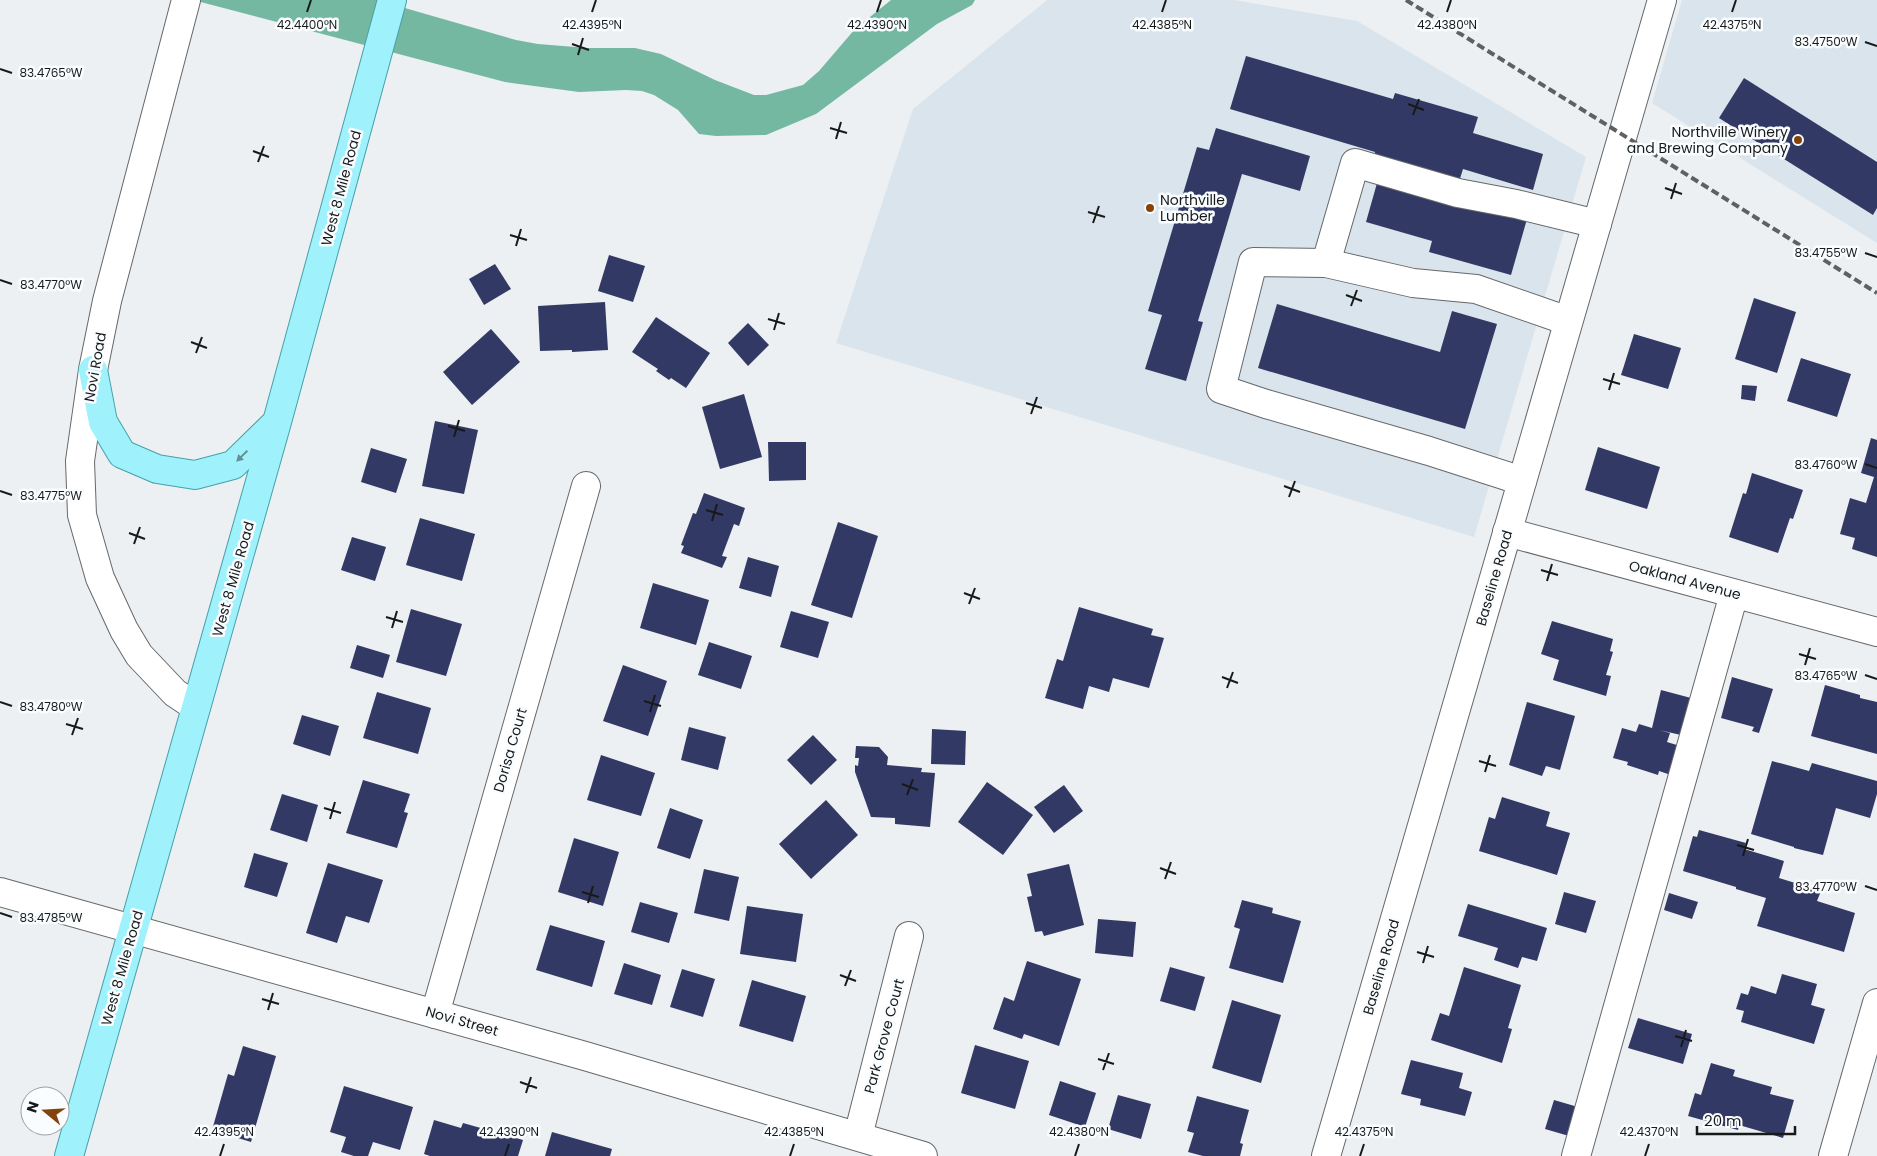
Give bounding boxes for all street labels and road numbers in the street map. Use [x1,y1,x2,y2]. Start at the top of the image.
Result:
street label: West 8 Mile Road [316,128,366,248]
street label: Novi Road [79,331,111,403]
street label: West 8 Mile Road [207,519,259,639]
street label: Baseline Road [1471,528,1517,628]
street label: Oakland Avenue [1627,555,1744,605]
street label: Dorisa Court [488,705,532,795]
street label: West 8 Mile Road [96,908,148,1028]
street label: Baseline Road [1358,917,1404,1017]
street label: Park Grove Court [859,976,909,1096]
street label: Novi Street [423,1001,501,1041]

